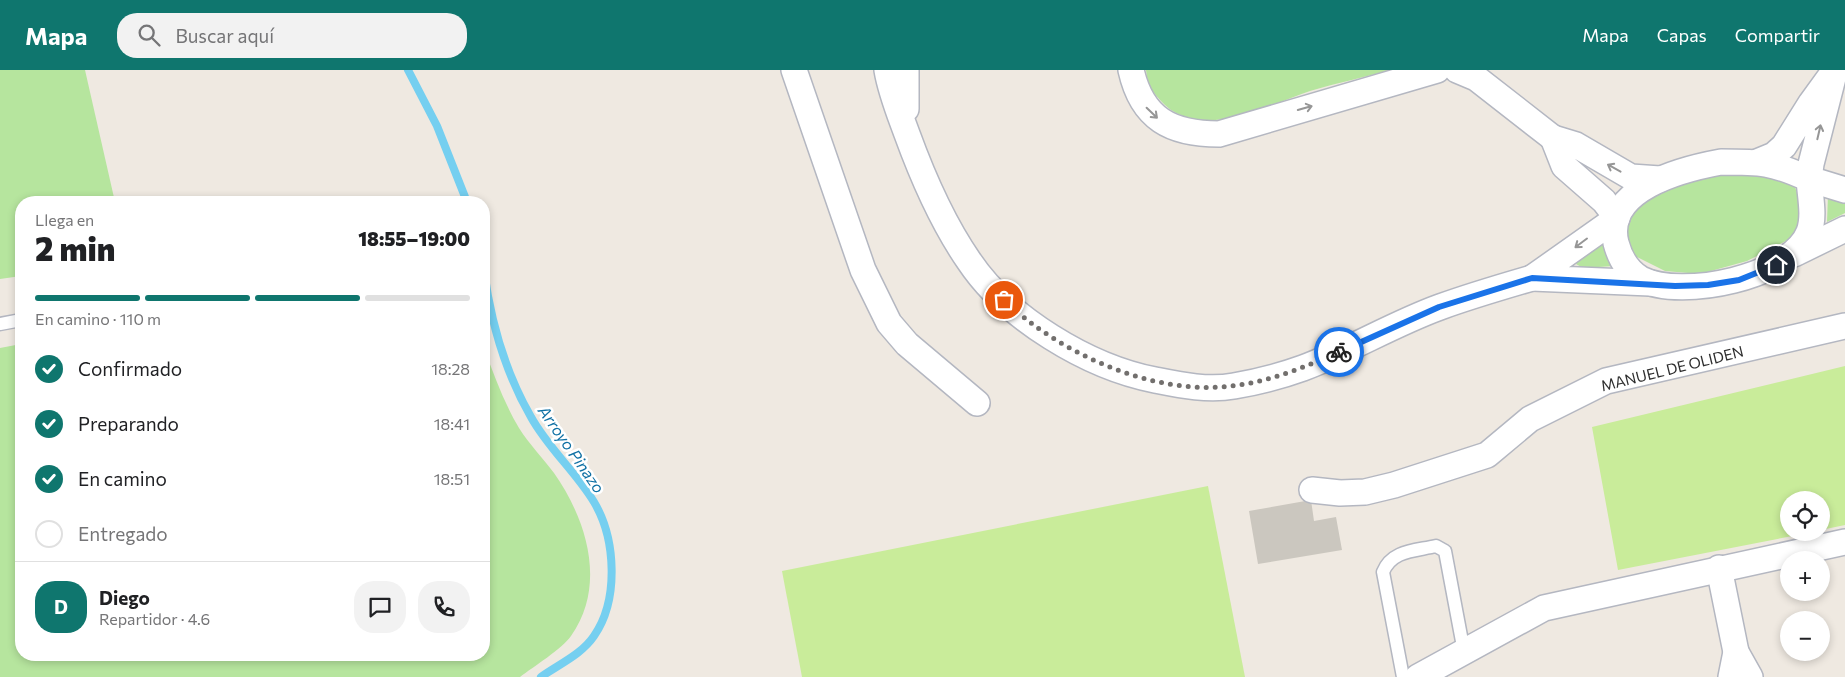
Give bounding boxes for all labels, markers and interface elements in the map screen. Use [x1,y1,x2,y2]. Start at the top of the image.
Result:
search box [117,13,467,58]
text: Mapa [25,21,87,50]
icon: search [135,21,163,49]
text: Buscar aquí [175,24,274,47]
text: Mapa [1582,24,1629,46]
text: Capas [1657,24,1707,46]
text: Compartir [1735,24,1820,46]
one-way arrow [1297,103,1313,113]
one-way arrow [1146,107,1159,119]
one-way arrow [1815,124,1824,140]
one-way arrow [1606,163,1621,173]
text: Llega en [35,210,94,229]
text: 18:55–19:00 [358,227,470,250]
text: 2 min [35,228,115,268]
one-way arrow [1574,238,1588,248]
pin [1755,244,1797,286]
icon: home [1762,251,1790,279]
pin [983,279,1025,321]
icon: bag [990,286,1018,314]
text: En camino · 110 m [35,309,161,328]
courier [1314,327,1364,377]
icon: bike [1325,338,1353,366]
street label: MANUEL DE OLIDEN [1599,342,1745,394]
icon: check [35,355,63,383]
text: Confirmado [78,357,182,380]
text: 18:28 [431,359,470,378]
water label: Arroyo Pinazo [534,401,609,496]
icon: check [35,410,63,438]
text: Preparando [78,412,179,435]
text: 18:41 [434,414,470,433]
icon: check [35,465,63,493]
text: En camino [78,467,167,490]
text: 18:51 [434,469,470,488]
map controls [1780,491,1830,661]
button: locate [1780,491,1830,541]
text: Entregado [78,522,168,545]
button: + [1780,551,1830,601]
button: chat [354,581,406,633]
button: phone [418,581,470,633]
text: Diego [99,586,150,609]
text: D [54,595,68,618]
text: Repartidor · 4.6 [99,609,210,628]
button: − [1780,611,1830,661]

